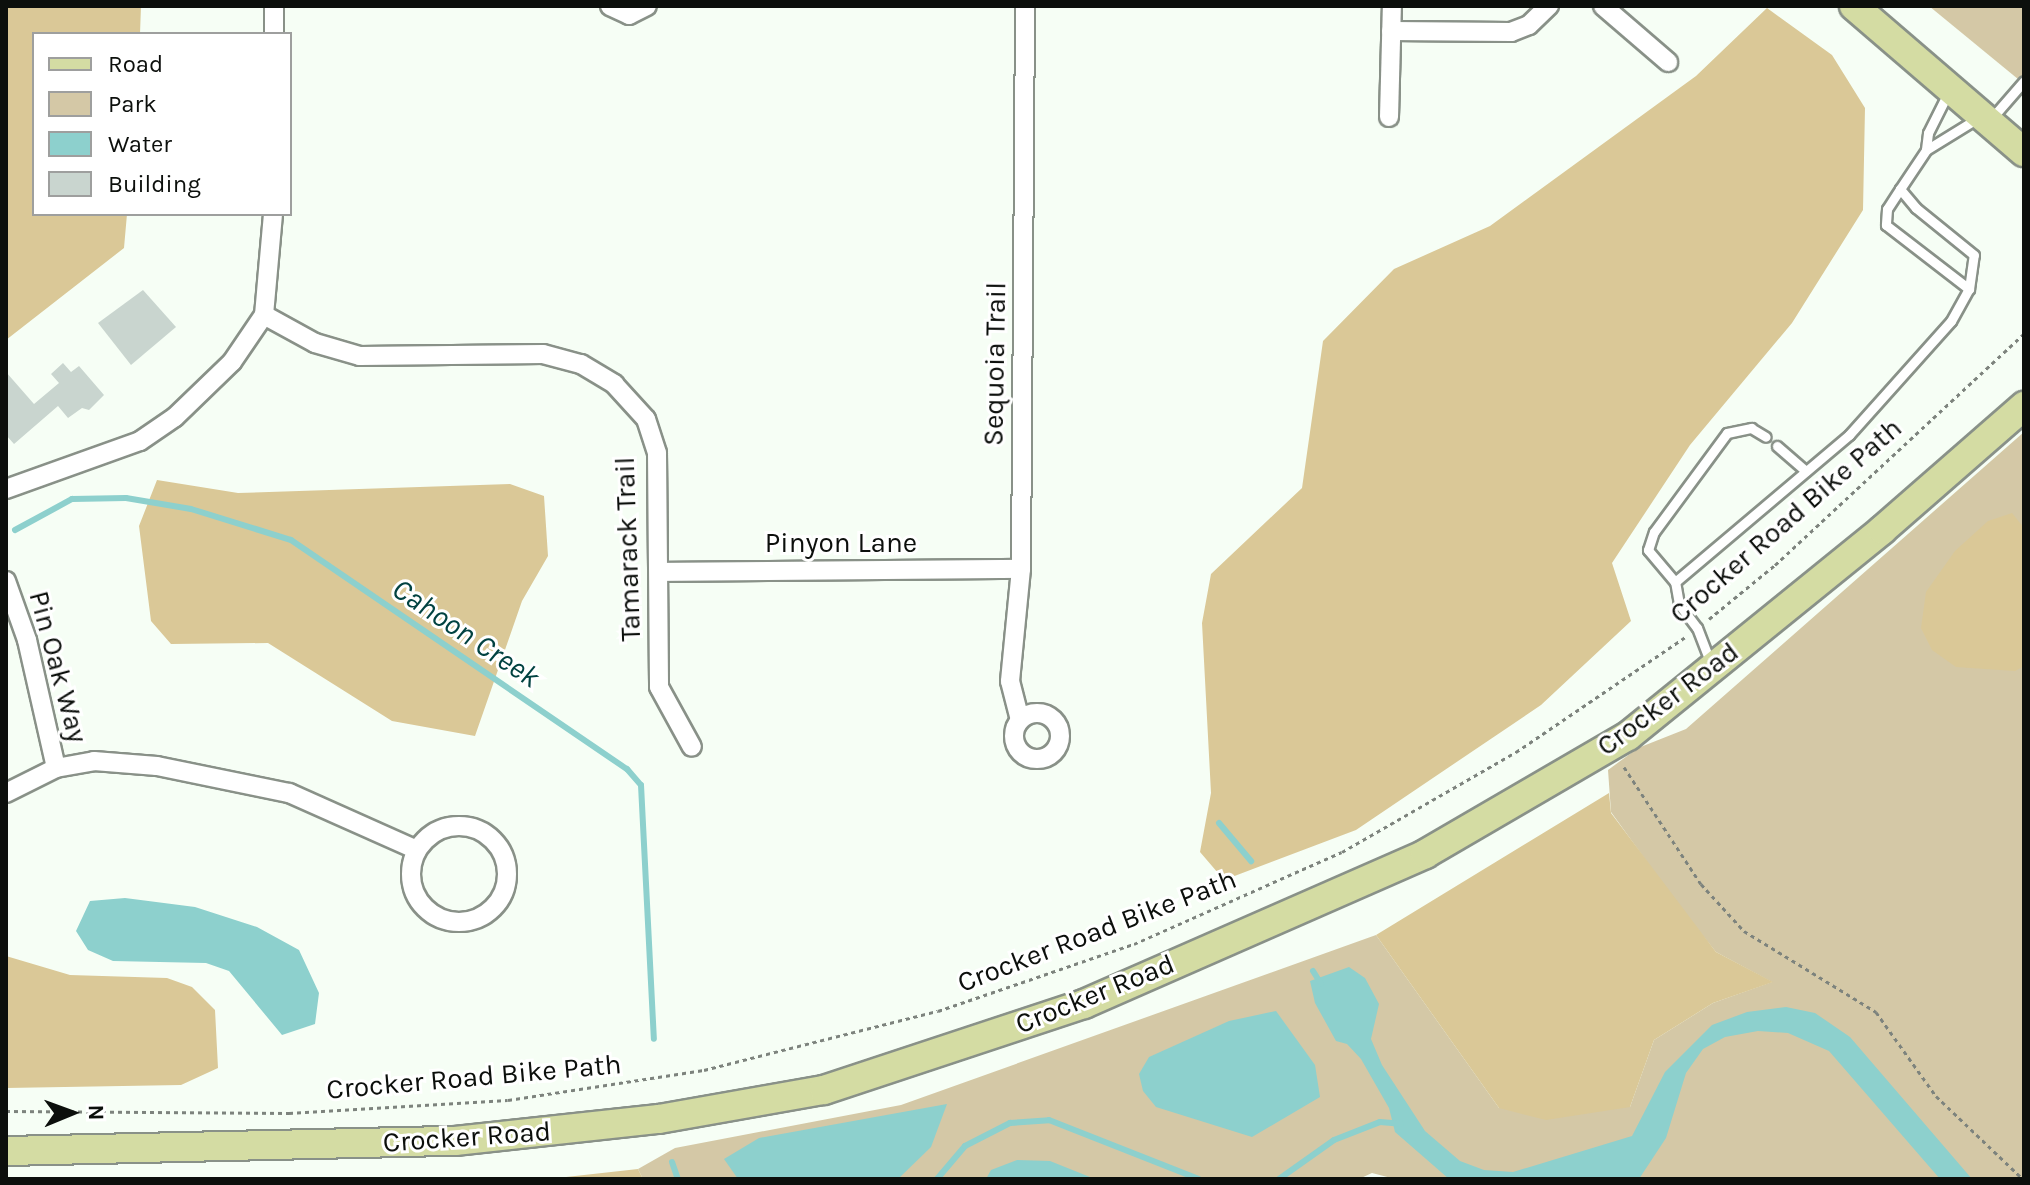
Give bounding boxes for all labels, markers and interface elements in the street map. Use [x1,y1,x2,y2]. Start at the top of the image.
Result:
legend [32,32,292,216]
text: Road [108,50,163,78]
text: Park [108,90,157,118]
text: Water [108,130,172,158]
text: Building [108,170,201,198]
street label: Sequoia Trail [977,282,1013,446]
street label: Crocker Road Bike Path [1663,411,1909,631]
street label: Tamarack Trail [608,456,648,642]
street label: Pinyon Lane [765,526,917,560]
water label: Cahoon Creek [385,571,547,695]
street label: Pin Oak Way [22,587,94,747]
street label: Crocker Road [1591,635,1745,763]
street label: Crocker Road Bike Path [953,862,1241,1000]
street label: Crocker Road [1011,947,1179,1041]
street label: Crocker Road Bike Path [325,1047,623,1107]
north arrow [32,1073,112,1153]
text: N [83,1104,109,1121]
street label: Crocker Road [382,1114,552,1160]

